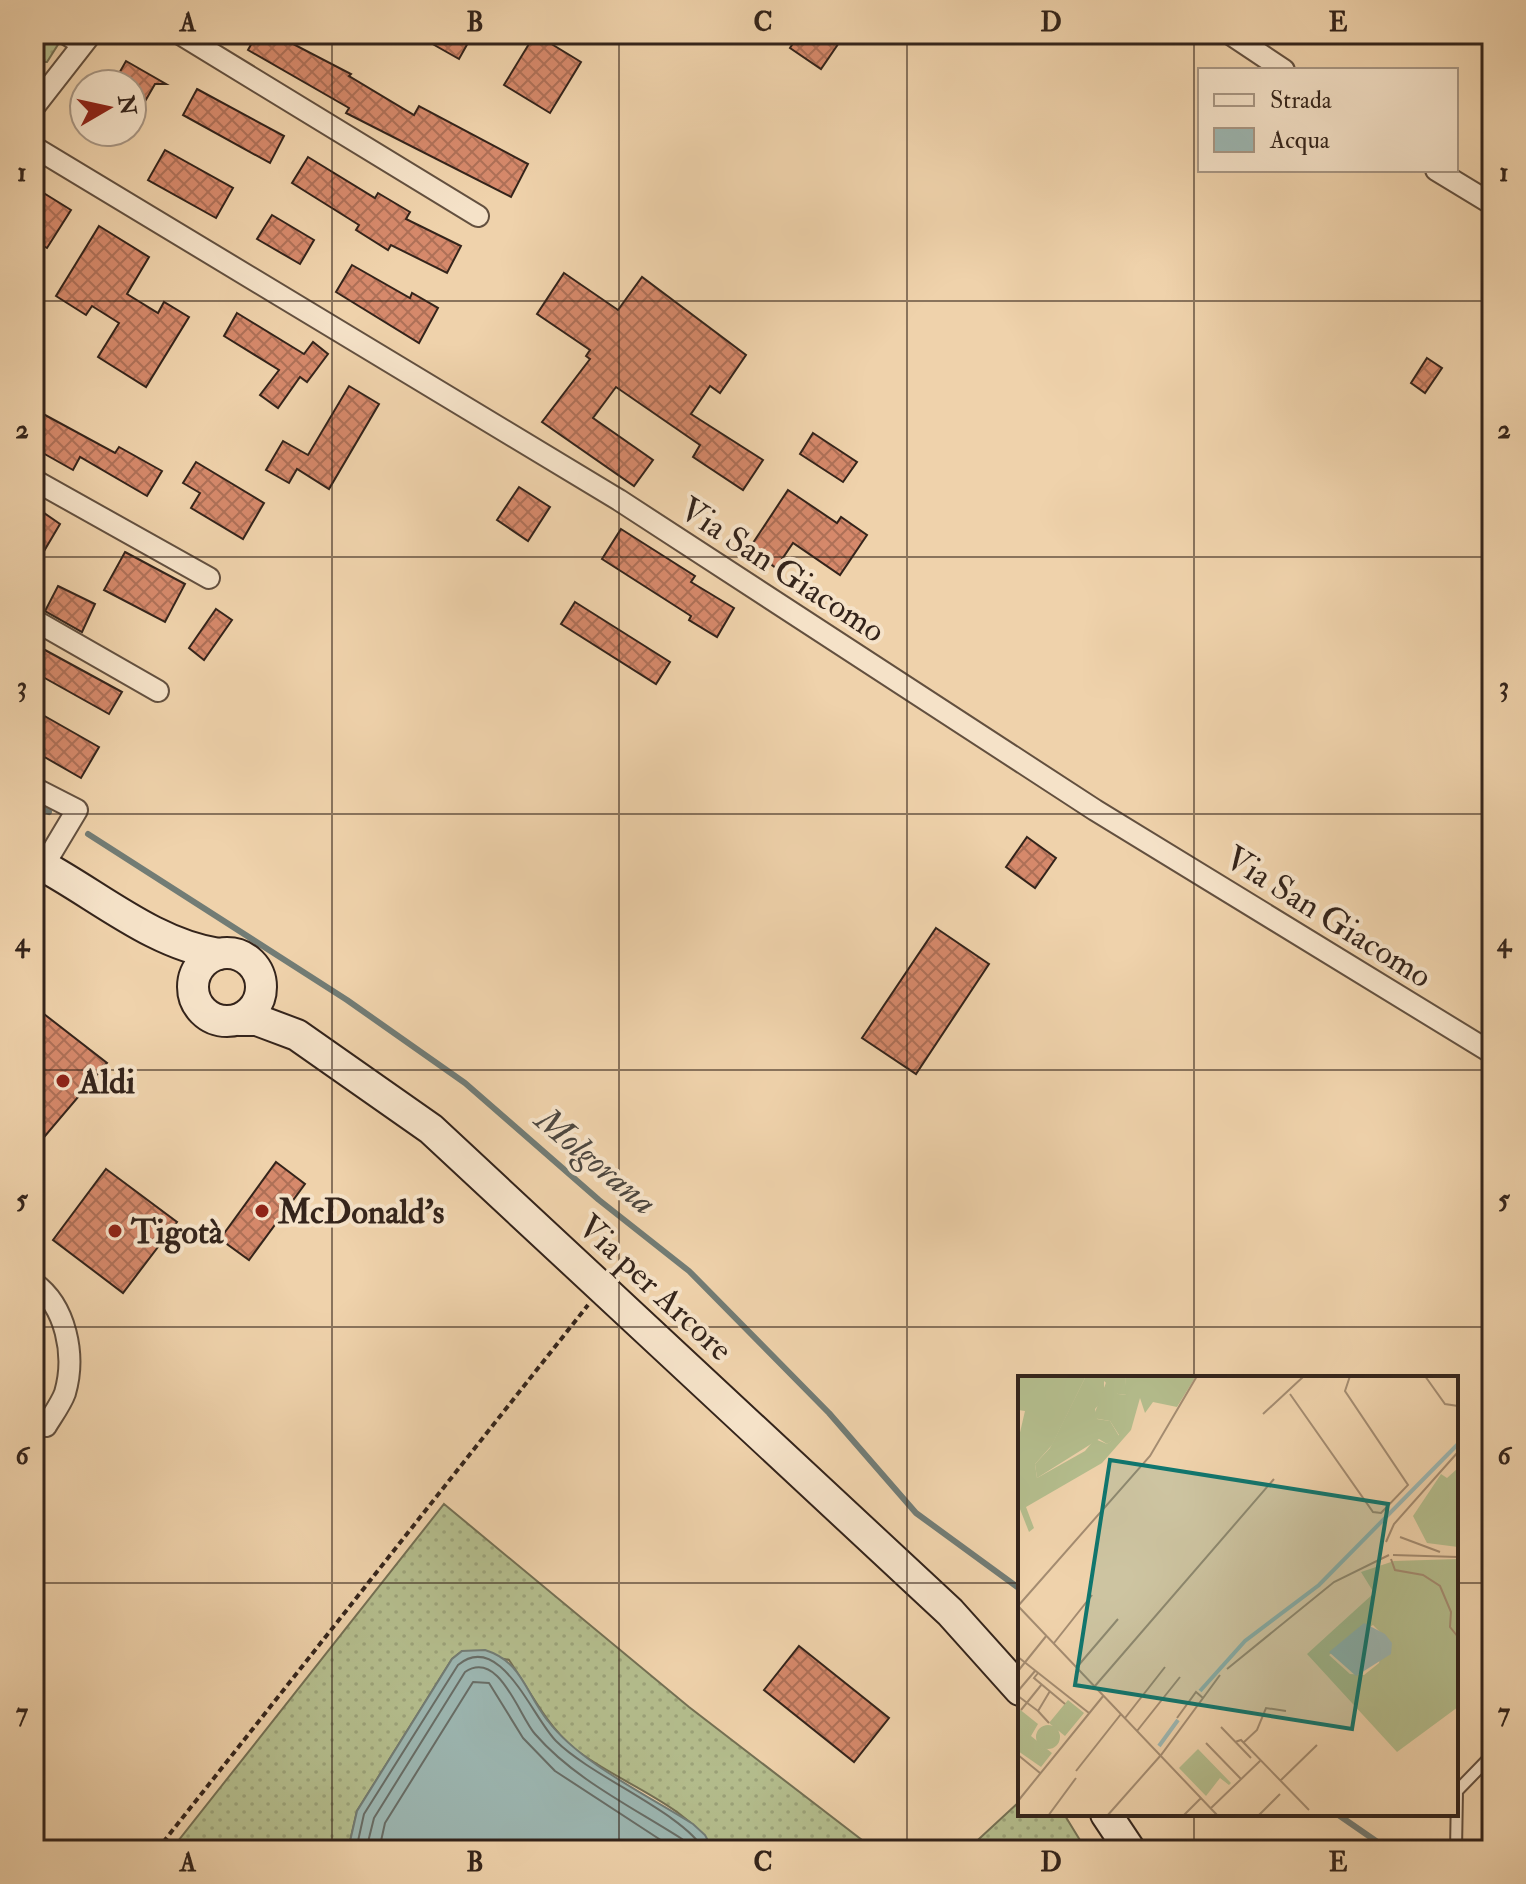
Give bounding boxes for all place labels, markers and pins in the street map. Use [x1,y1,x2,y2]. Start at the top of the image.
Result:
place label: Aldi [77,1061,135,1104]
marker: Aldi [54,1072,72,1090]
place label: McDonald's [277,1191,445,1234]
marker: McDonald's [253,1202,271,1220]
place label: Tigotà [130,1211,224,1254]
marker: Tigotà [106,1222,124,1240]

